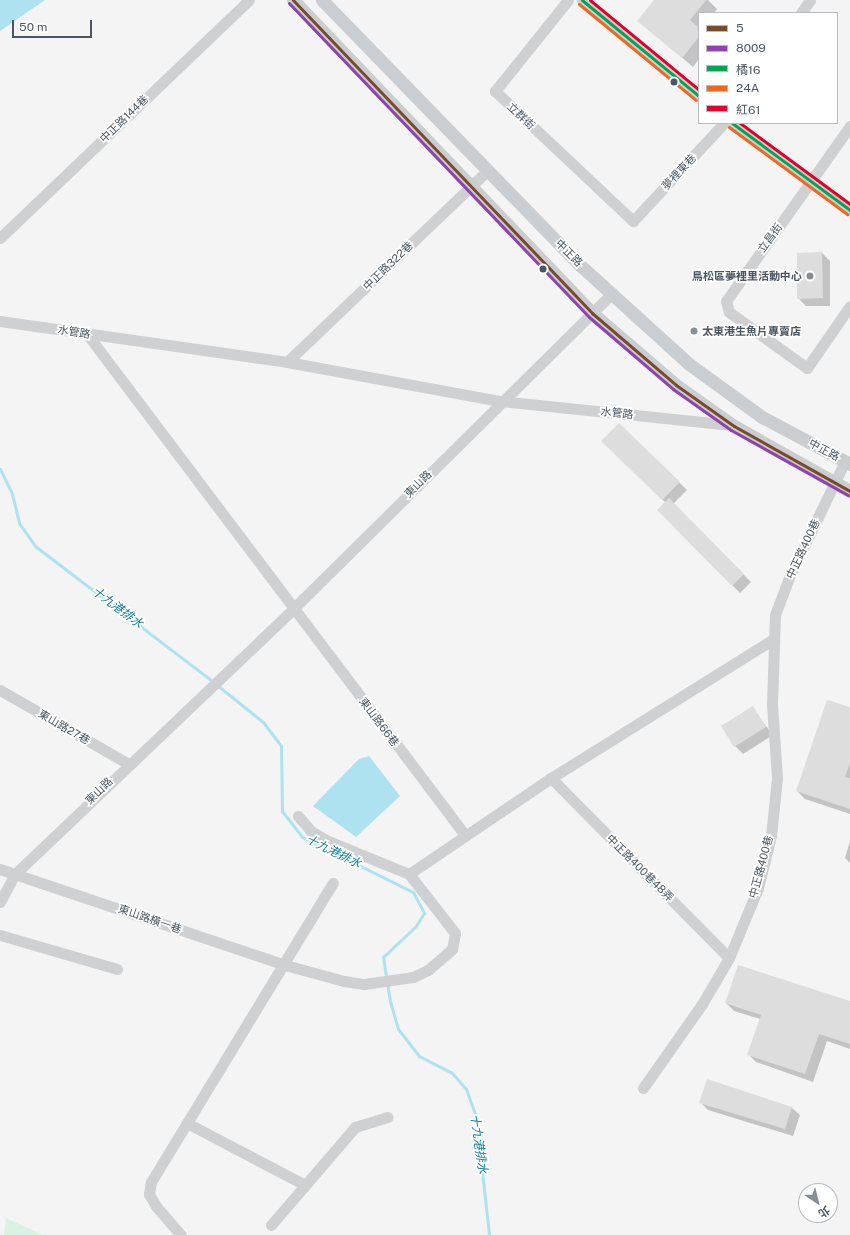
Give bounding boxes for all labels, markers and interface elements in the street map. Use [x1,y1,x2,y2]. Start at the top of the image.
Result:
scale bar [14,12,94,38]
legend [698,12,838,124]
text: 50 m [19,20,47,34]
text: 5 [736,21,744,35]
text: 8009 [736,41,766,55]
text: 橘16 [736,63,760,77]
unlabelled marker [669,77,679,87]
text: 24A [736,81,759,95]
street label: 中正路144巷 [97,93,151,145]
street label: 立群街 [504,100,538,132]
text: 紅61 [736,103,760,117]
street label: 夢裡東巷 [659,151,699,193]
street label: 立昌街 [755,221,785,255]
street label: 中正路 [553,237,585,269]
street label: 中正路322巷 [360,239,416,293]
unlabelled marker [538,264,548,274]
place label: 鳥松區夢裡里活動中心 [692,269,802,283]
marker: 鳥松區夢裡里活動中心 [805,271,815,281]
street label: 水管路 [57,323,91,341]
place label: 太東港生魚片專賣店 [702,324,801,338]
marker: 太東港生魚片專賣店 [689,326,699,336]
street label: 水管路 [600,405,634,421]
street label: 中正路 [806,436,842,464]
street label: 東山路 [402,468,434,500]
street label: 中正路400巷 [783,517,823,581]
water label: 十九港排水 [89,584,145,632]
street label: 東山路66巷 [356,695,402,749]
street label: 東山路27巷 [36,707,92,747]
street label: 東山路 [83,775,115,807]
water label: 十九港排水 [303,832,363,872]
street label: 中正路400巷48弄 [604,832,676,904]
street label: 中正路400巷 [746,834,776,900]
street label: 東山路橫一巷 [117,902,183,936]
water label: 十九港排水 [467,1113,489,1175]
north arrow [798,1183,838,1223]
text: 北 [816,1204,832,1220]

